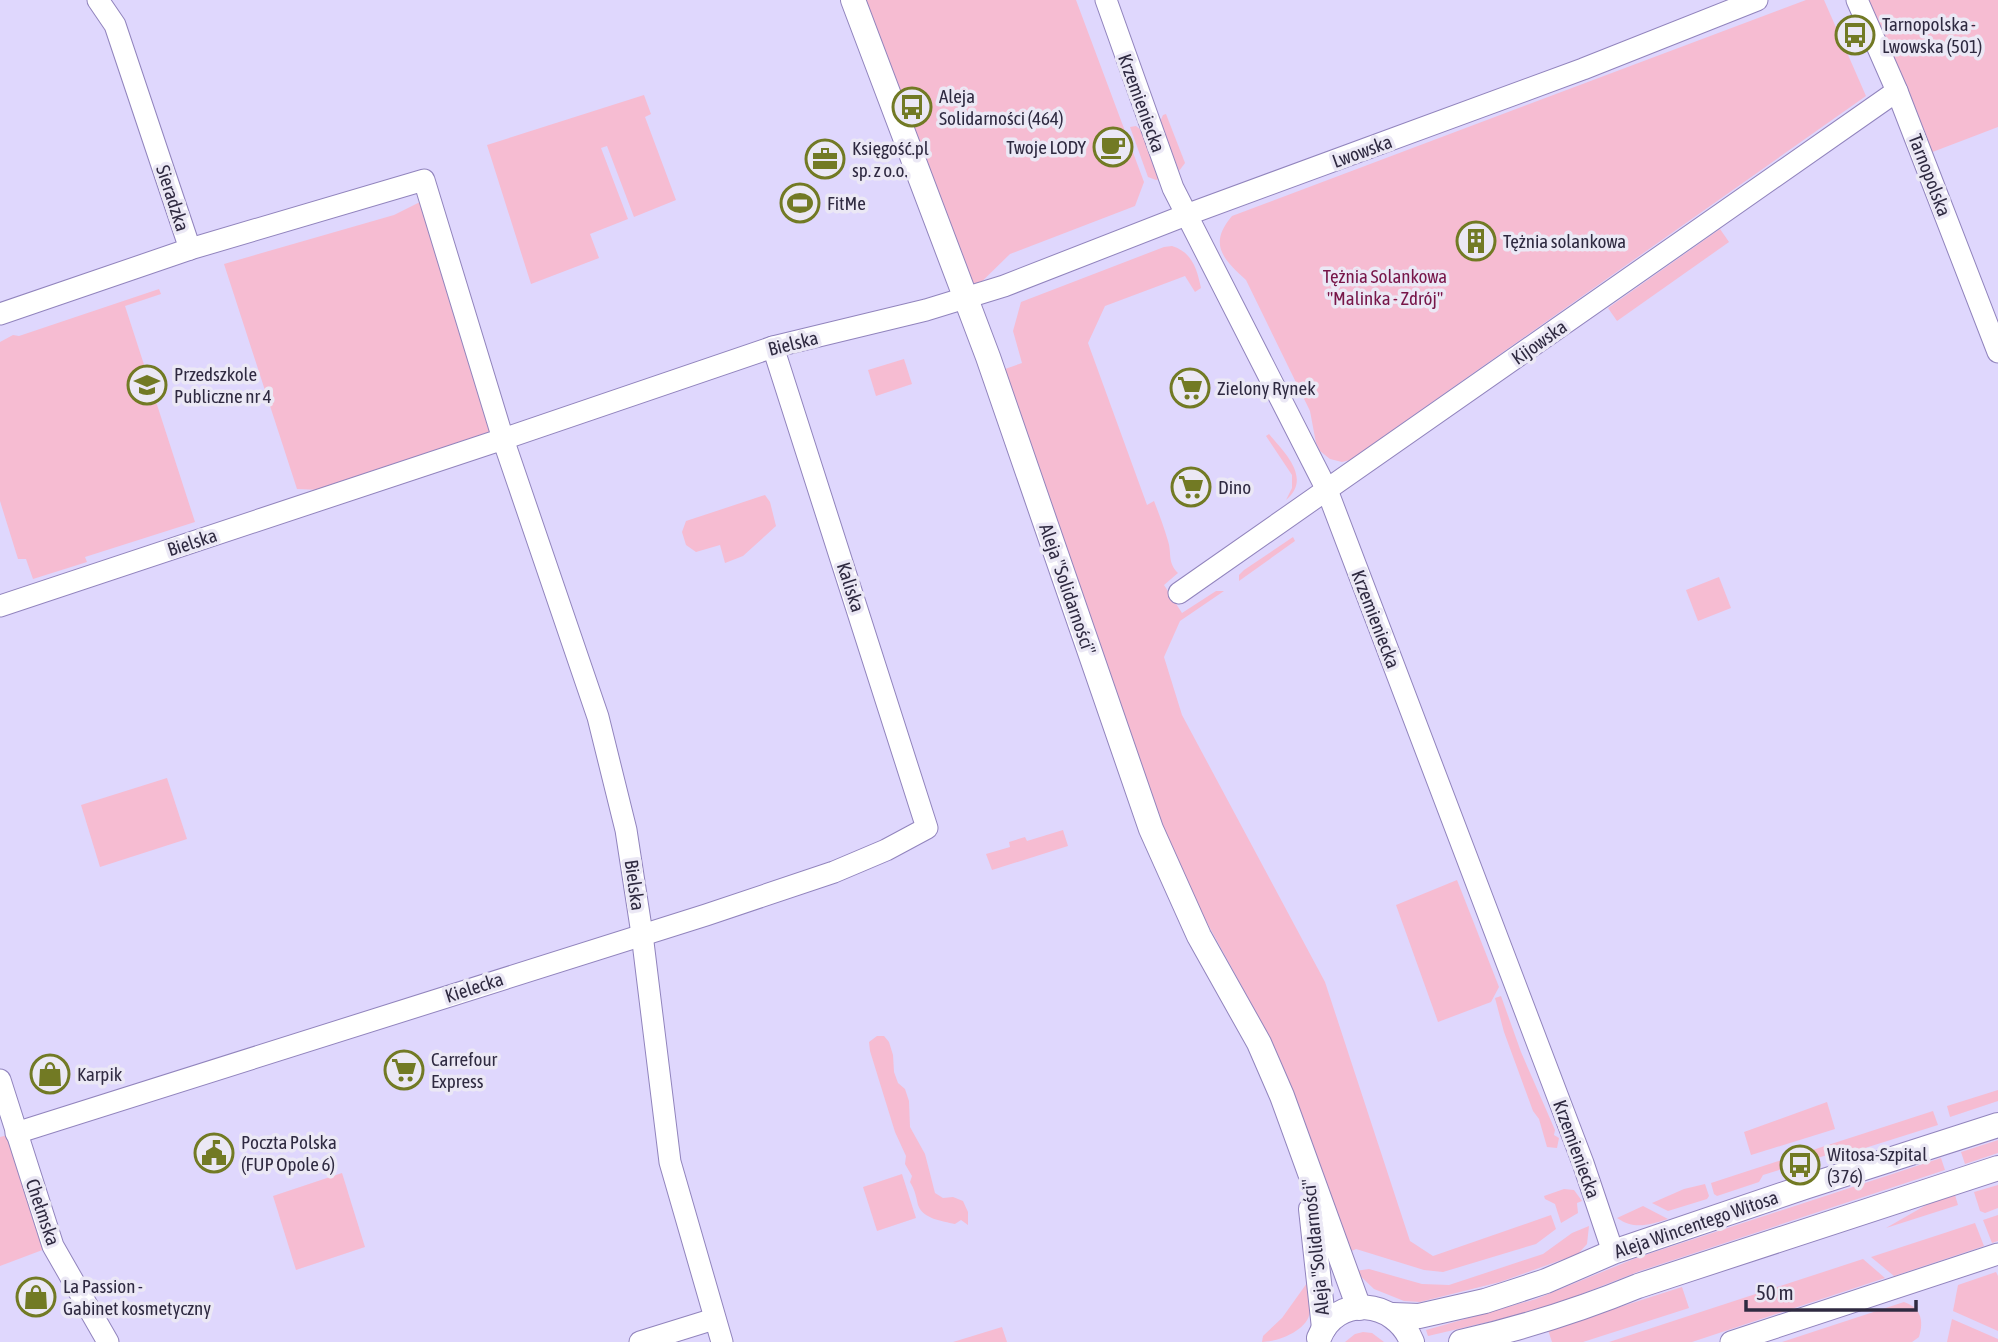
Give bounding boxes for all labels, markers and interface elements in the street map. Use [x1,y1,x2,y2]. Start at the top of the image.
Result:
place label: Tarnopolska - Lwowska (501) [1882,13,1982,57]
bus stop icon: Tarnopolska - Lwowska (501) [1834,14,1876,56]
street label: Krzemieniecka [1114,51,1170,155]
place label: Aleja Solidarności (464) [939,85,1064,129]
bus stop icon: Aleja Solidarności (464) [891,86,933,128]
cafe icon: Twoje LODY [1092,126,1134,168]
street label: Lwowska [1329,130,1395,172]
street label: Tarnopolska [1904,131,1956,219]
place label: Twoje LODY [1006,136,1087,158]
place label: Księgość.pl sp. z o.o. [852,137,929,181]
office icon: Księgość.pl sp. z o.o. [804,138,846,180]
street label: Sieradzka [152,162,194,234]
sports icon: FitMe [779,182,821,224]
place label: FitMe [827,192,866,214]
building icon: Tężnia solankowa [1455,220,1497,262]
place label: Tężnia solankowa [1503,230,1626,252]
park label: Tężnia Solankowa "Malinka - Zdrój" [1323,265,1447,309]
street label: Kijowska [1507,315,1571,369]
street label: Bielska [766,326,820,360]
place label: Przedszkole Publiczne nr 4 [174,363,272,407]
school or university icon: Przedszkole Publiczne nr 4 [126,364,168,406]
supermarket icon: Zielony Rynek [1169,367,1211,409]
place label: Zielony Rynek [1217,377,1316,399]
supermarket icon: Dino [1170,466,1212,508]
place label: Dino [1218,476,1251,498]
street label: Aleja "Solidarności" [1035,521,1101,657]
street label: Bielska [164,524,220,560]
street label: Kaliska [833,559,869,615]
street label: Krzemieniecka [1347,567,1405,671]
street label: Bielska [621,858,649,912]
street label: Kielecka [442,967,506,1007]
place label: Carrefour Express [431,1048,498,1092]
supermarket icon: Carrefour Express [383,1049,425,1091]
shop icon: Karpik [29,1053,71,1095]
place label: Karpik [77,1063,123,1085]
street label: Krzemieniecka [1549,1097,1605,1201]
place label: Poczta Polska (FUP Opole 6) [241,1131,337,1175]
public building icon: Poczta Polska (FUP Opole 6) [193,1132,235,1174]
place label: Witosa-Szpital (376) [1827,1143,1927,1187]
bus stop icon: Witosa-Szpital (376) [1779,1144,1821,1186]
street label: Chełmska [21,1176,65,1248]
street label: Aleja "Solidarności" [1297,1178,1333,1316]
street label: Aleja Wincentego Witosa [1611,1186,1781,1262]
scale bar [1746,1268,1916,1312]
place label: La Passion - Gabinet kosmetyczny [63,1275,211,1319]
shop icon: La Passion - Gabinet kosmetyczny [15,1276,57,1318]
text: 50 m [1756,1280,1794,1304]

